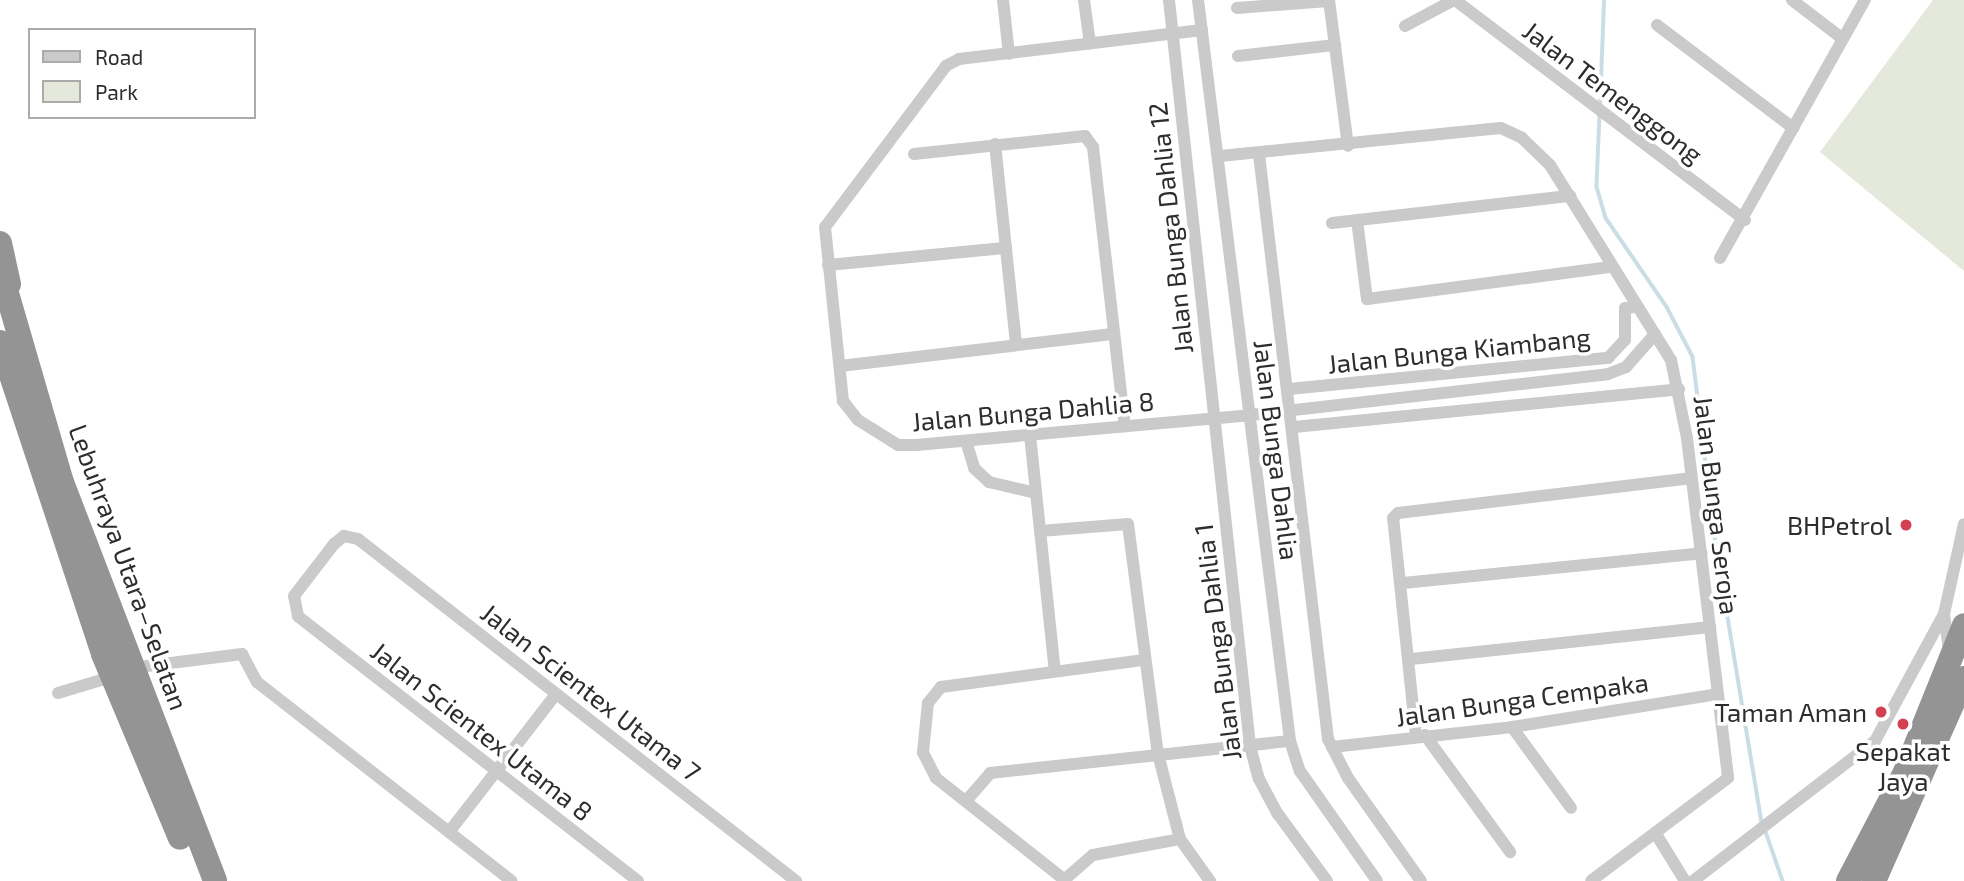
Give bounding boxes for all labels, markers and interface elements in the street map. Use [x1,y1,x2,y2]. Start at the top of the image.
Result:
street label: Jalan Temenggong [1517,14,1709,170]
legend [28,28,256,119]
text: Road [95,44,143,69]
text: Park [95,79,138,104]
street label: Jalan Bunga Dahlia 12 [1141,101,1199,355]
street label: Jalan Bunga Kiambang [1326,321,1592,379]
street label: Jalan Bunga Dahlia [1248,338,1306,562]
street label: Jalan Bunga Dahlia 8 [911,385,1155,437]
street label: Jalan Bunga Seroja [1688,394,1746,616]
street label: Lebuhraya Utara–Selatan [63,420,195,714]
place label: BHPetrol [1787,509,1892,541]
marker: BHPetrol [1898,517,1914,533]
street label: Jalan Bunga Dahlia 1 [1187,522,1247,762]
street label: Jalan Scientex Utama 7 [475,597,707,787]
street label: Jalan Scientex Utama 8 [365,635,599,827]
street label: Jalan Bunga Cempaka [1394,666,1650,732]
place label: Taman Aman [1714,696,1867,728]
marker: Taman Aman [1873,704,1889,720]
marker: Sepakat Jaya [1895,716,1911,732]
place label: Sepakat Jaya [1855,735,1951,796]

